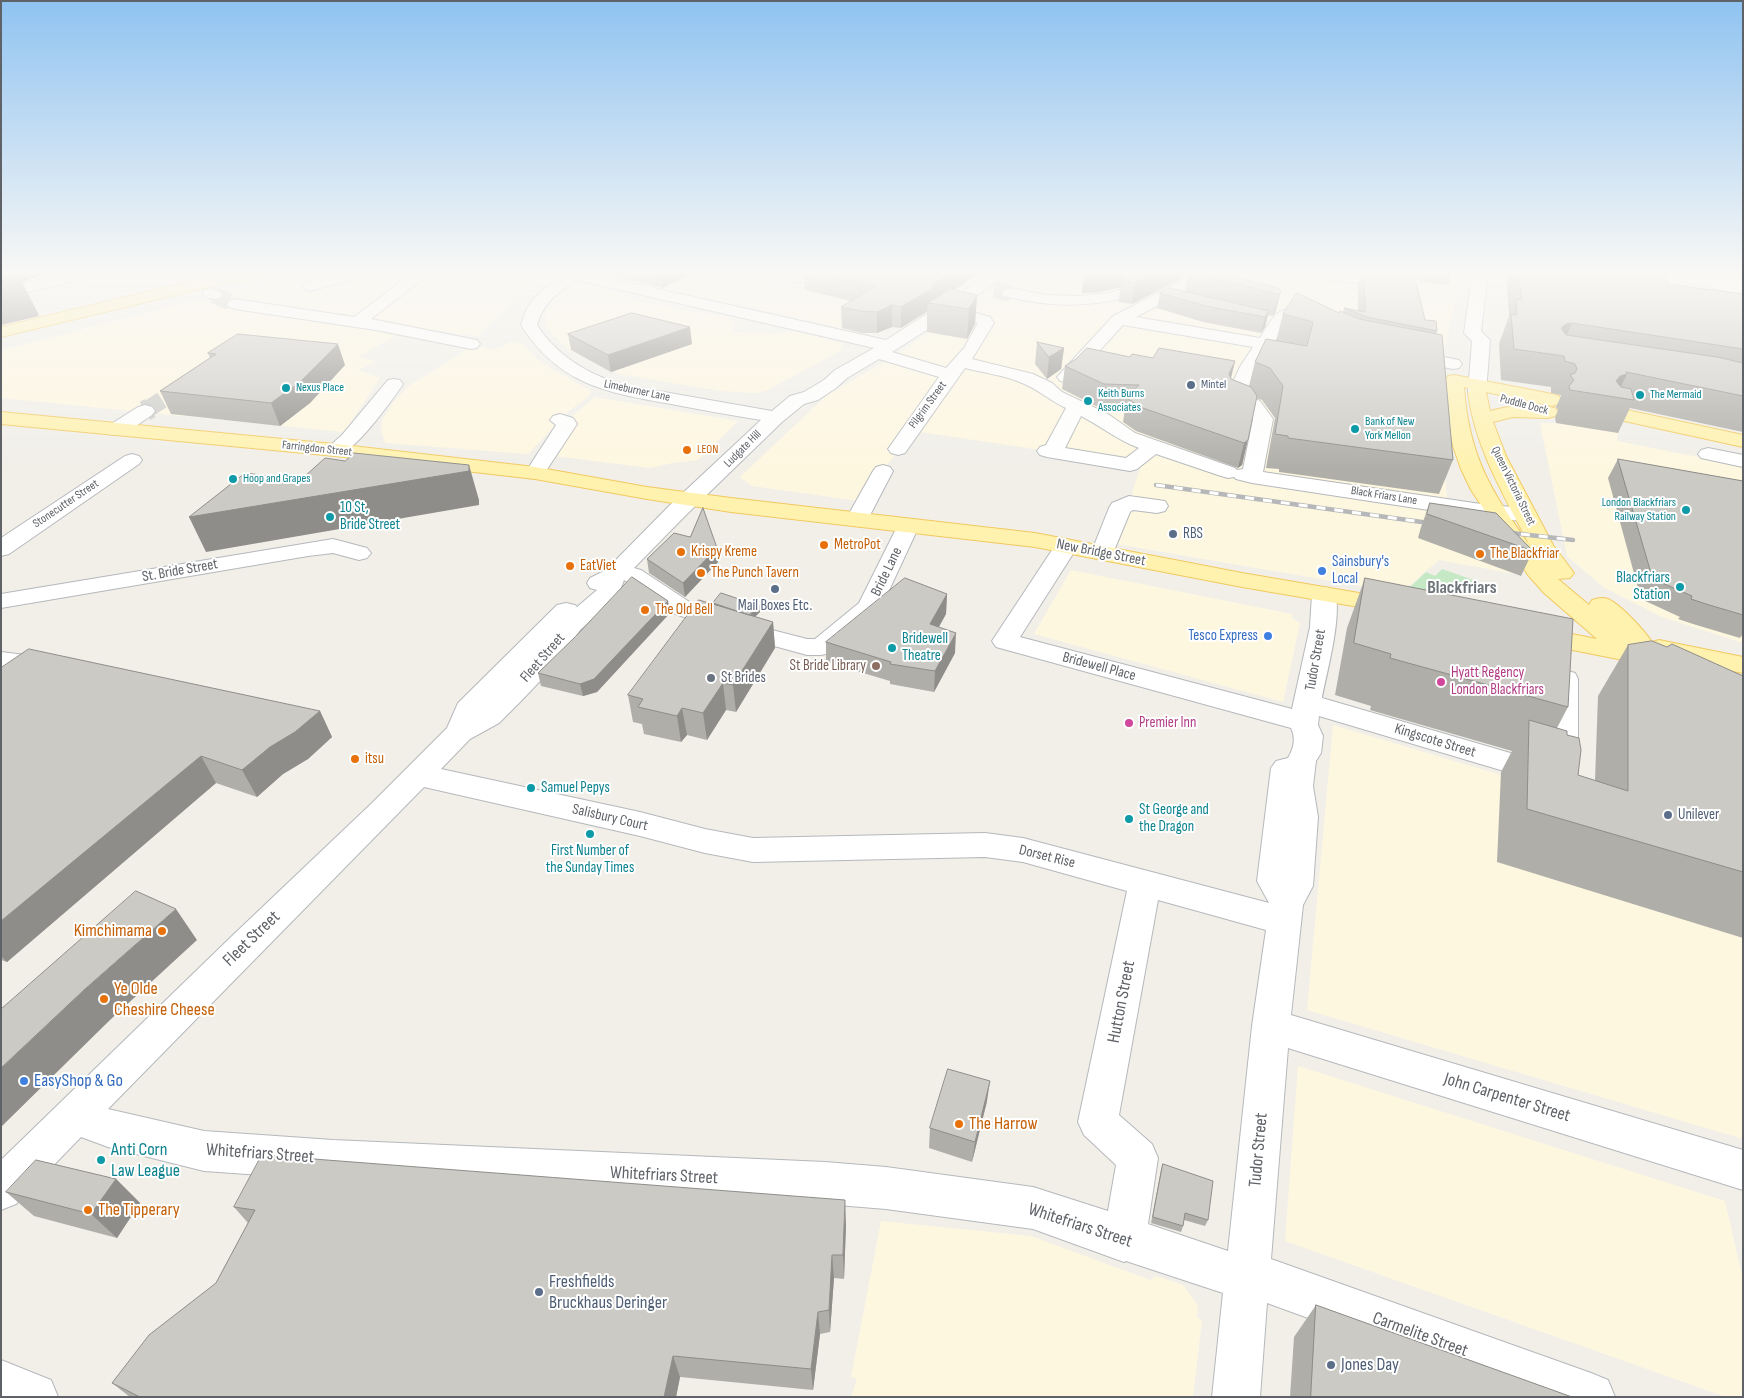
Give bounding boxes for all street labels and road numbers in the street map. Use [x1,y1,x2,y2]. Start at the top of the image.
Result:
street label: Limeburner Lane [603,377,671,405]
street label: Pilgrim Street [906,379,950,431]
street label: Puddle Dock [1498,392,1550,418]
street label: Ludgate Hill [721,427,765,471]
street label: Farringdon Street [281,438,353,460]
street label: Queen Victoria Street [1488,444,1538,528]
street label: Stonecutter Street [30,477,102,531]
street label: Black Friars Lane [1350,484,1418,508]
street label: New Bridge Street [1055,536,1147,570]
street label: Bride Lane [867,545,907,599]
street label: St. Bride Street [141,555,219,587]
street label: Tudor Street [1302,628,1330,692]
street label: Fleet Street [517,630,569,686]
street label: Bridewell Place [1060,649,1138,685]
street label: Kingscote Street [1392,720,1478,762]
street label: Salisbury Court [570,801,650,835]
street label: Dorset Rise [1017,841,1077,873]
street label: Fleet Street [219,907,285,971]
street label: Hutton Street [1103,959,1141,1045]
street label: John Carpenter Street [1441,1069,1573,1127]
street label: Tudor Street [1245,1112,1273,1188]
street label: Whitefriars Street [205,1139,315,1169]
street label: Whitefriars Street [609,1162,719,1190]
street label: Whitefriars Street [1025,1199,1135,1253]
street label: Carmelite Street [1369,1308,1471,1362]

